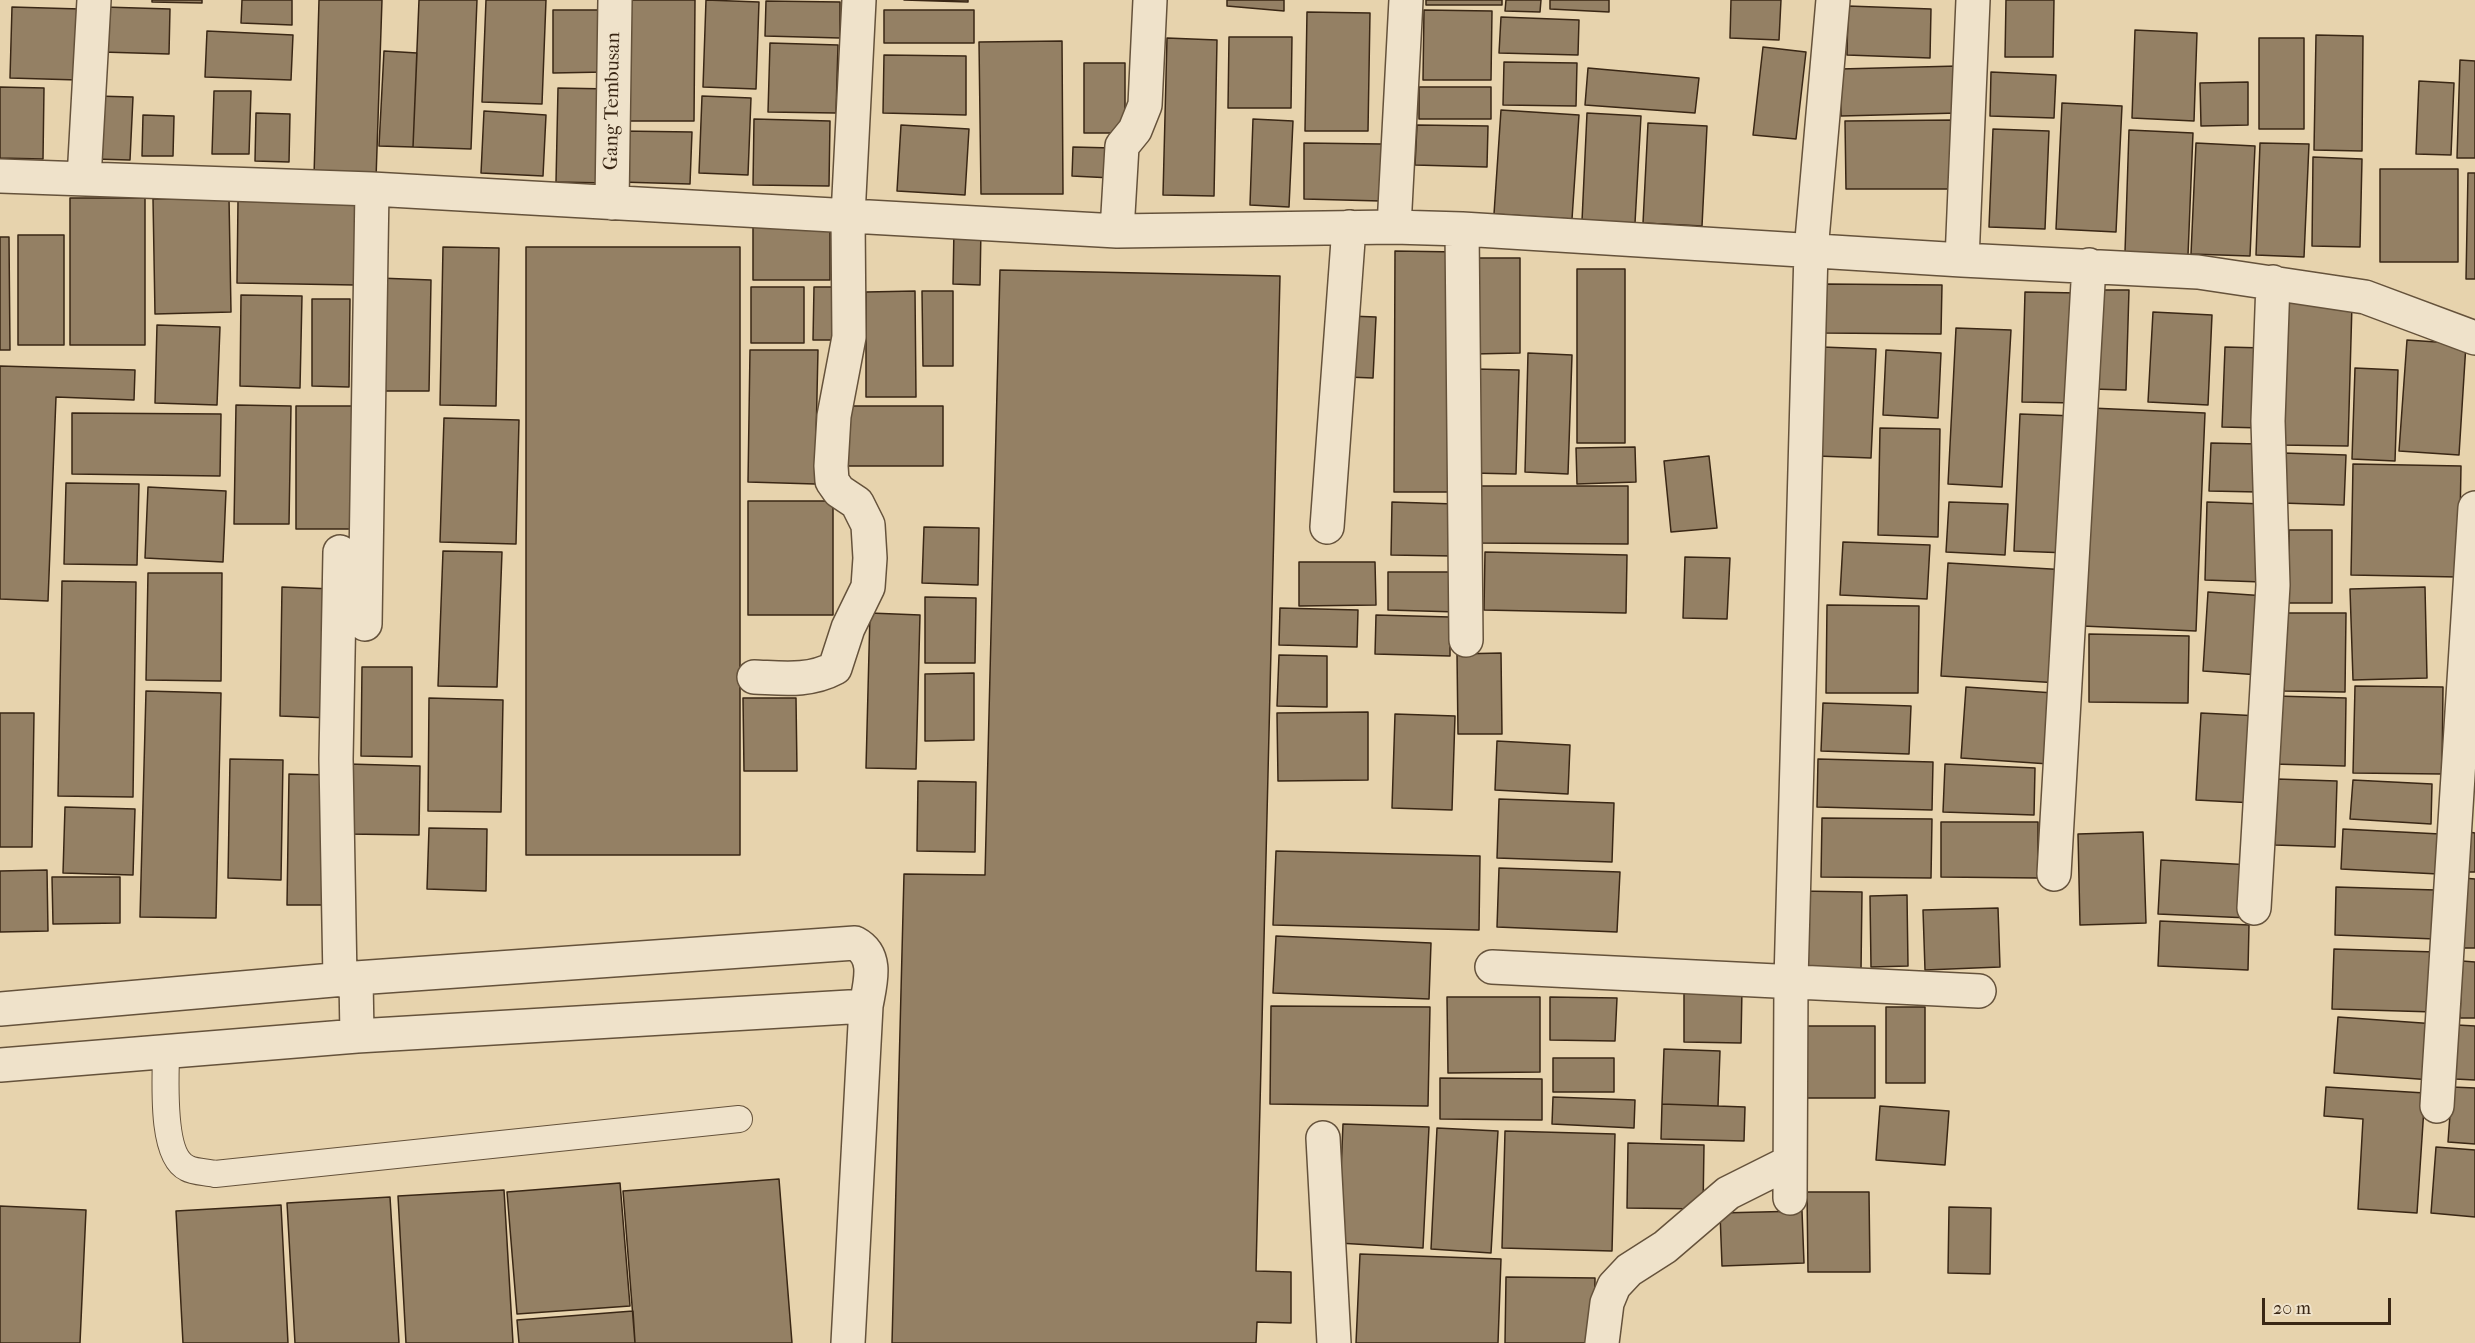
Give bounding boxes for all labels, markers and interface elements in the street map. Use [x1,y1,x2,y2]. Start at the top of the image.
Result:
street label: Gang Tembusan [600,32,626,170]
scale bar [2265,1286,2394,1324]
text: 20 m [2273,1298,2311,1319]

